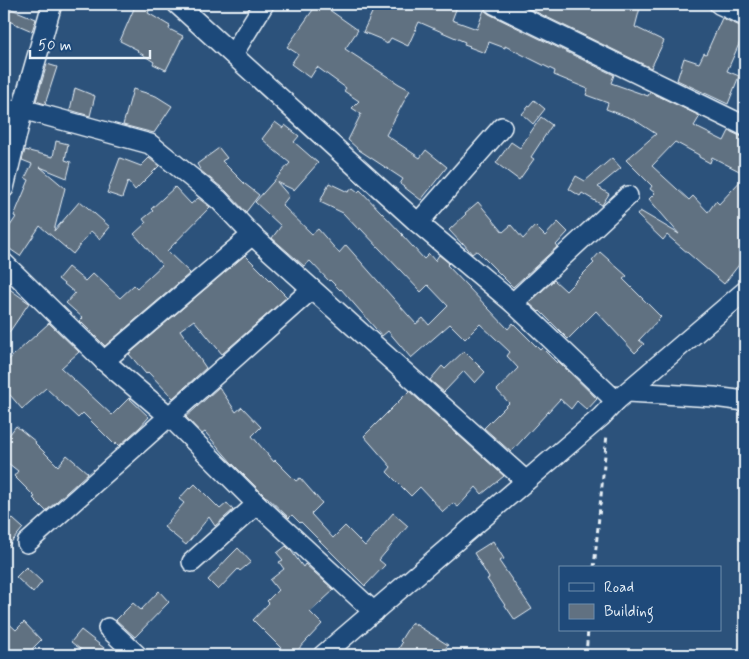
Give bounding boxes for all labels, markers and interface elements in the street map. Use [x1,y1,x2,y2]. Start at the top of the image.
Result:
scale bar [30,28,150,60]
text: 50 m [38,36,72,56]
legend [559,566,722,632]
text: Road [604,578,634,598]
text: Building [604,602,654,623]

